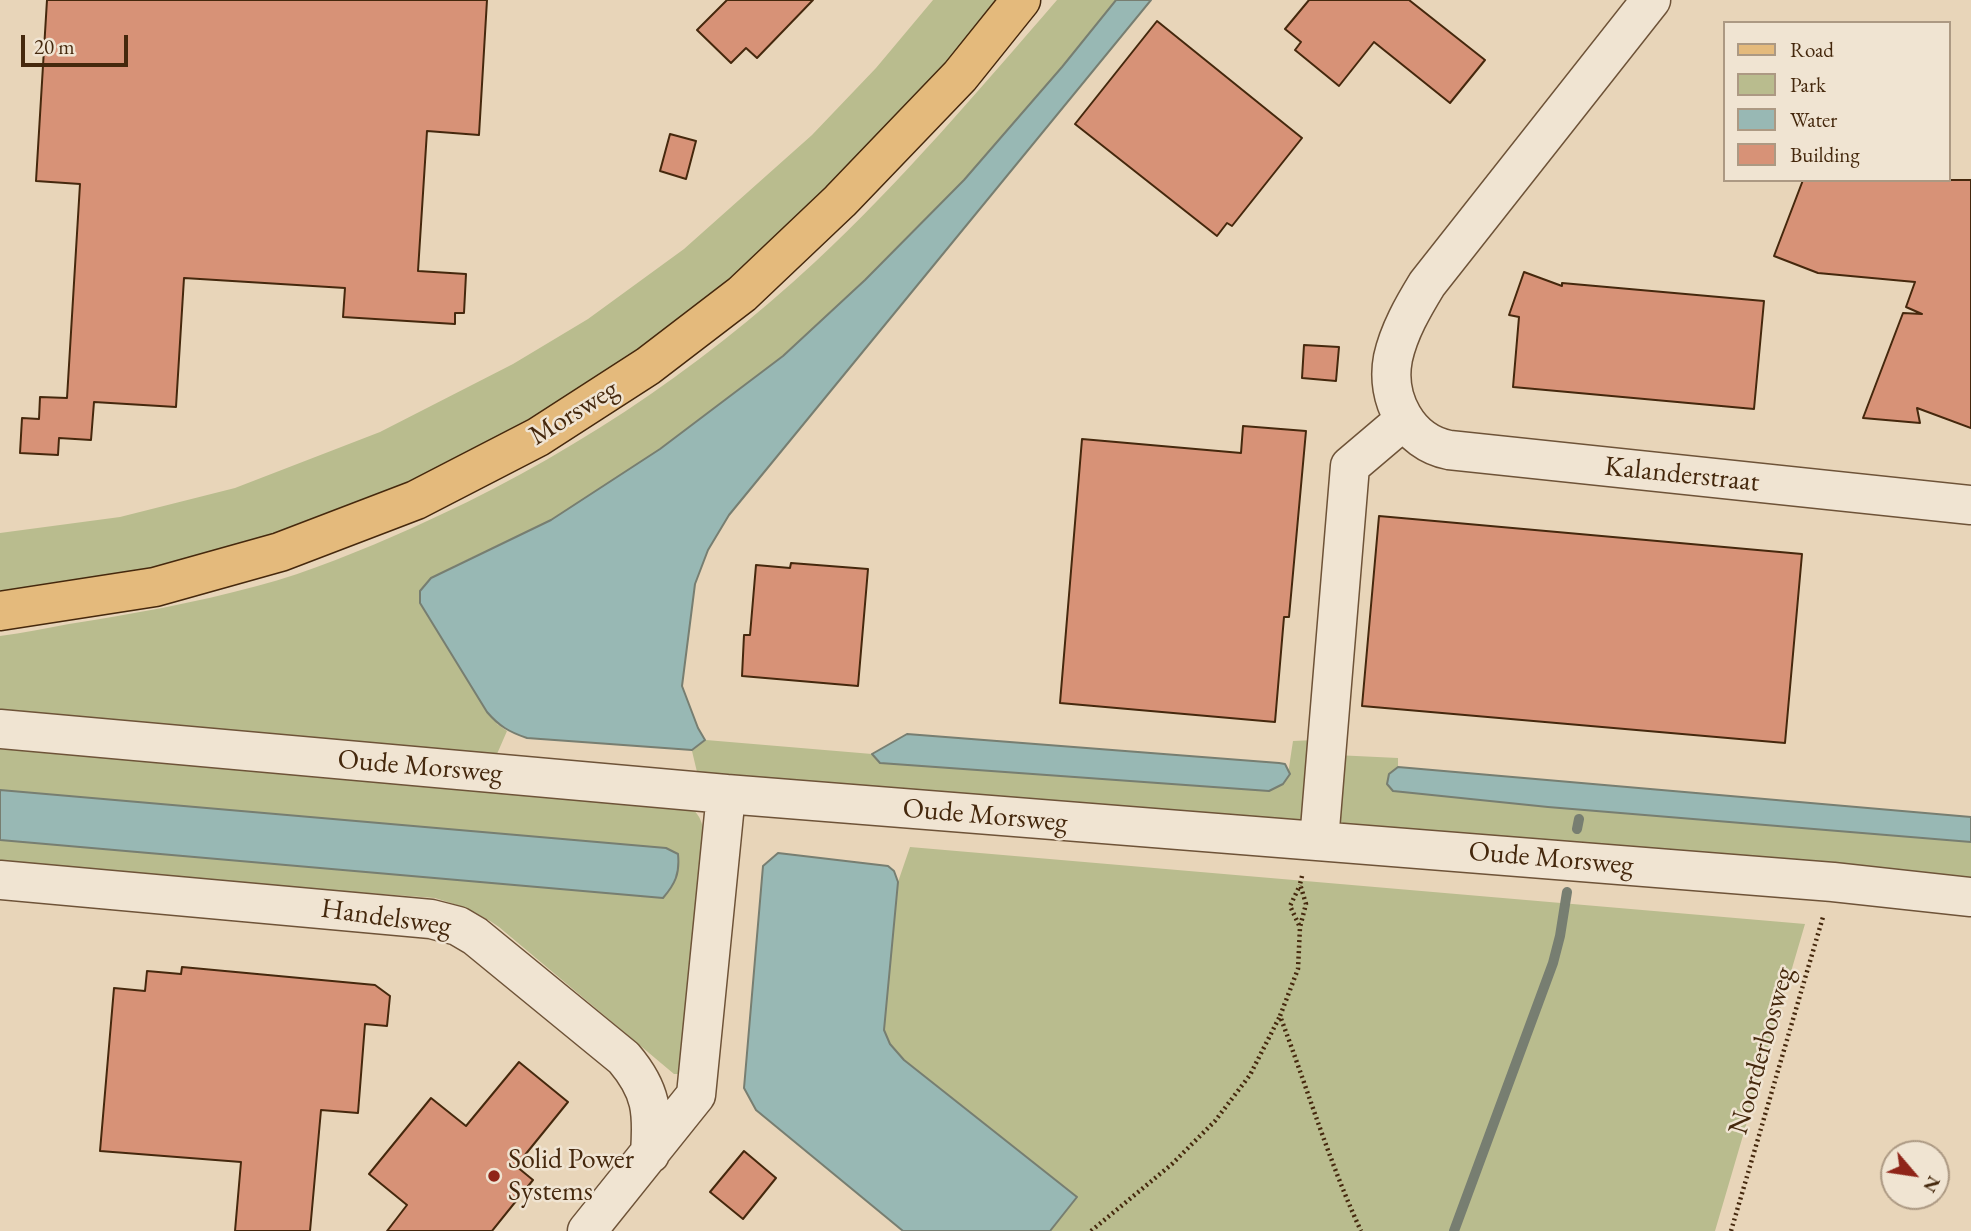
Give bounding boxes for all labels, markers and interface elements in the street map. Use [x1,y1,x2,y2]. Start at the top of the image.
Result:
scale bar [24,21,131,65]
legend [1722,21,1950,182]
text: 20 m [34,33,75,60]
text: Road [1790,36,1834,63]
text: Park [1790,71,1826,98]
text: Water [1790,106,1837,133]
text: Building [1790,141,1860,168]
street label: Morsweg [523,373,625,453]
street label: Kalanderstraat [1603,450,1761,500]
street label: Oude Morsweg [336,743,504,791]
street label: Oude Morsweg [901,792,1069,840]
street label: Oude Morsweg [1467,835,1635,883]
street label: Handelsweg [319,892,453,944]
street label: Noorderbosweg [1722,963,1802,1139]
north arrow [1880,1140,1950,1210]
place label: Solid Power Systems [508,1143,634,1209]
marker: Solid Power Systems [486,1168,502,1184]
text: N [1917,1172,1947,1197]

